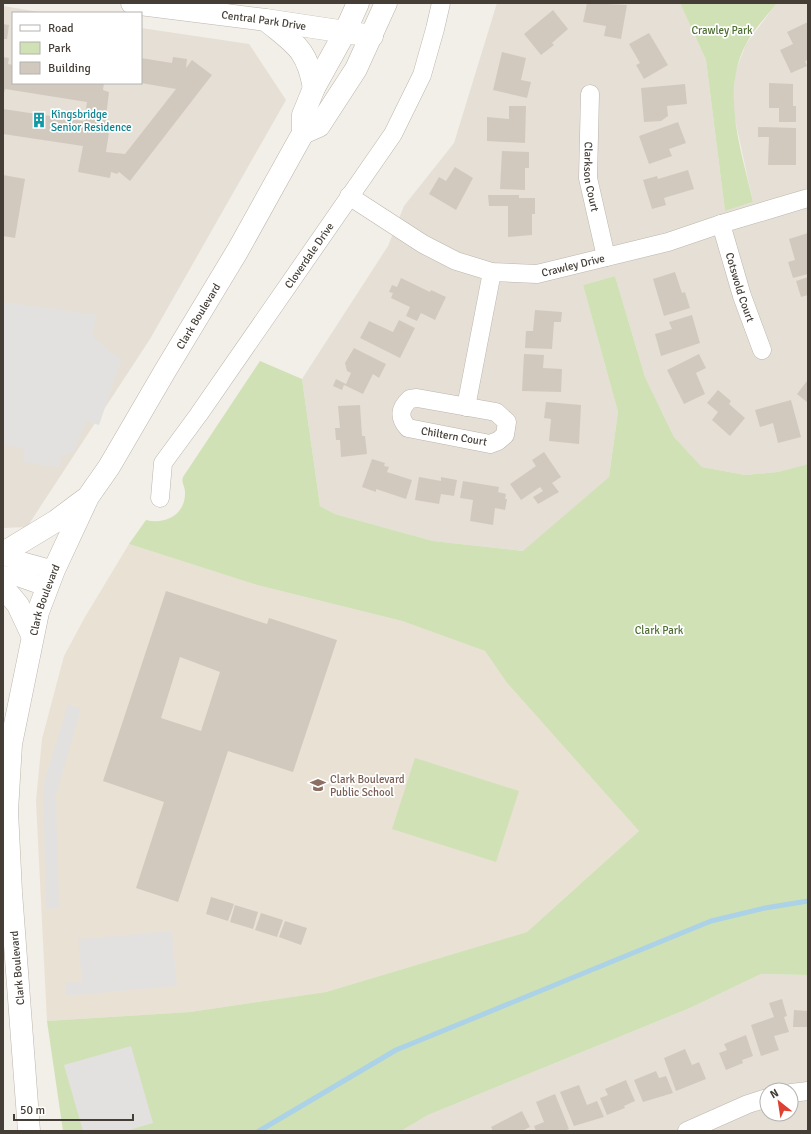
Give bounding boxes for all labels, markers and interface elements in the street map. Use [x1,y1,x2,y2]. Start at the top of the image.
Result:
street label: Central Park Drive [221,8,307,33]
legend [12,12,142,84]
text: Road [48,21,74,36]
park label: Crawley Park [691,24,753,37]
text: Park [48,41,71,56]
text: Building [48,61,91,76]
place label: Kingsbridge Senior Residence [51,108,132,134]
building icon: Kingsbridge Senior Residence [30,111,48,129]
street label: Clarkson Court [581,142,601,213]
street label: Cloverdale Drive [282,220,337,291]
street label: Cotswold Court [723,251,757,324]
street label: Crawley Drive [540,252,606,280]
street label: Clark Boulevard [174,281,224,352]
street label: Chiltern Court [420,424,488,449]
street label: Clark Boulevard [27,562,63,637]
park label: Clark Park [635,624,684,637]
place label: Clark Boulevard Public School [330,773,405,799]
school or university icon: Clark Boulevard Public School [309,776,327,794]
street label: Clark Boulevard [8,930,27,1006]
north arrow [759,1082,799,1122]
text: N [768,1086,781,1101]
scale bar [14,1096,133,1122]
text: 50 m [20,1103,45,1118]

